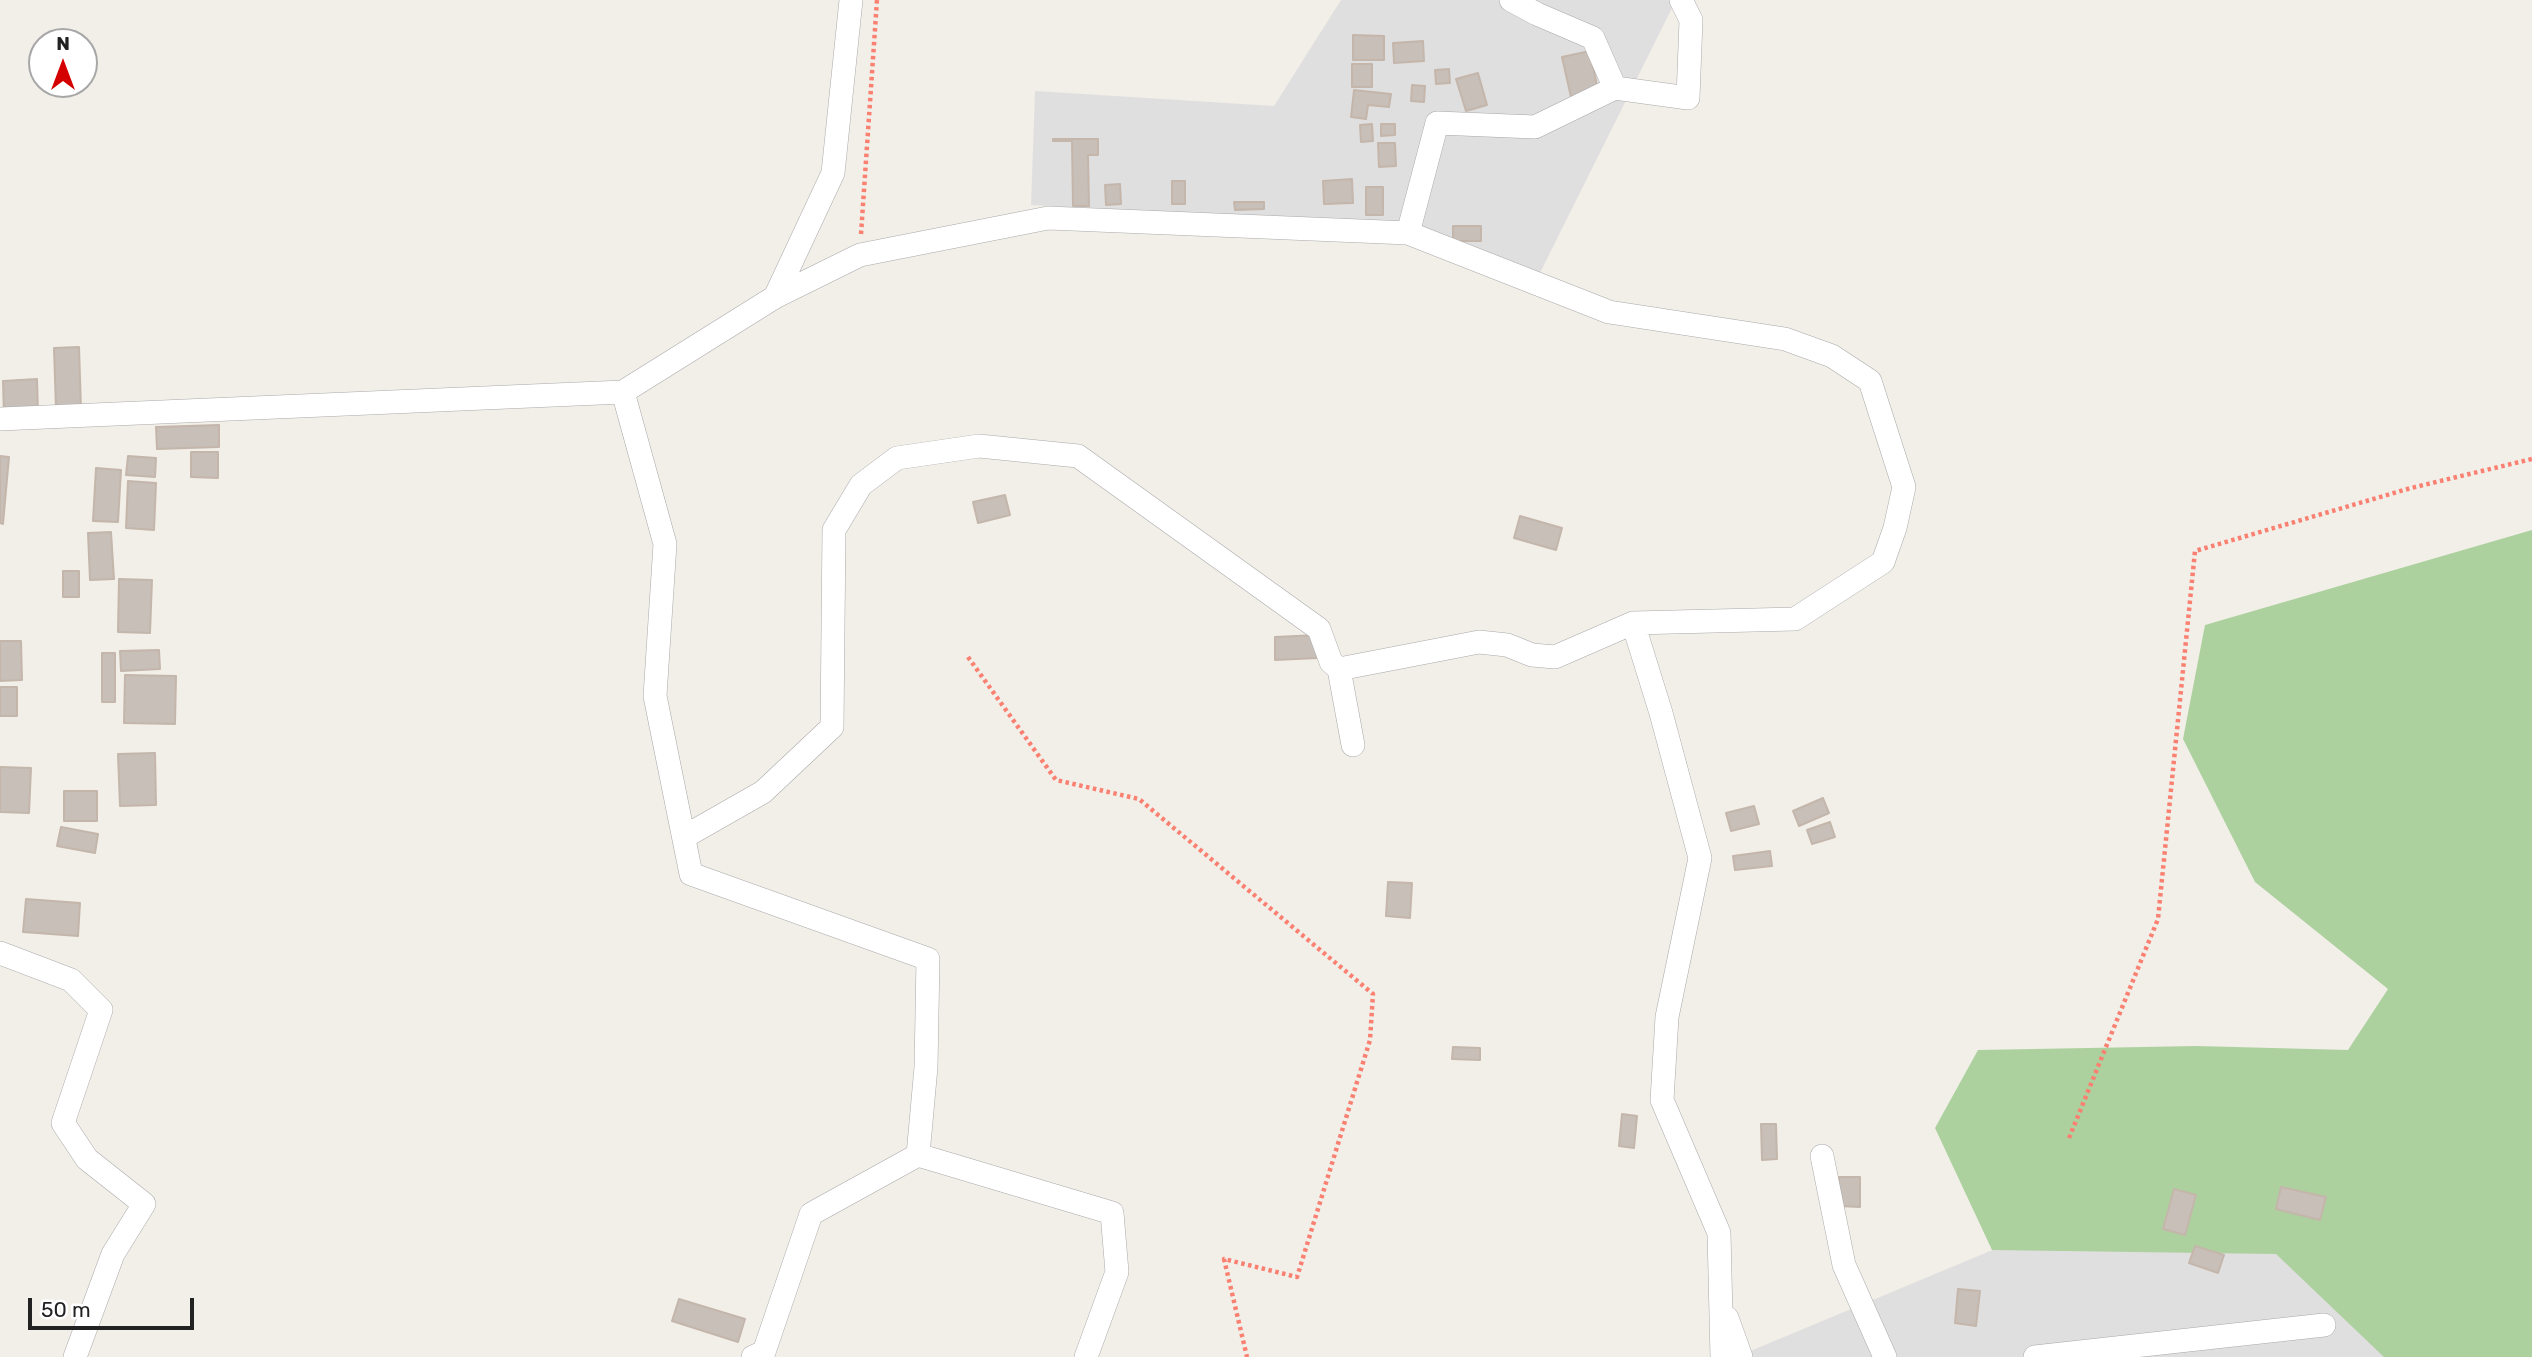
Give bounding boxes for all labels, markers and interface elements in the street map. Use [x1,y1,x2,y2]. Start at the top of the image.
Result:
north arrow [28,28,98,98]
text: N [56,32,70,55]
scale bar [32,1284,198,1328]
text: 50 m [41,1297,91,1322]

